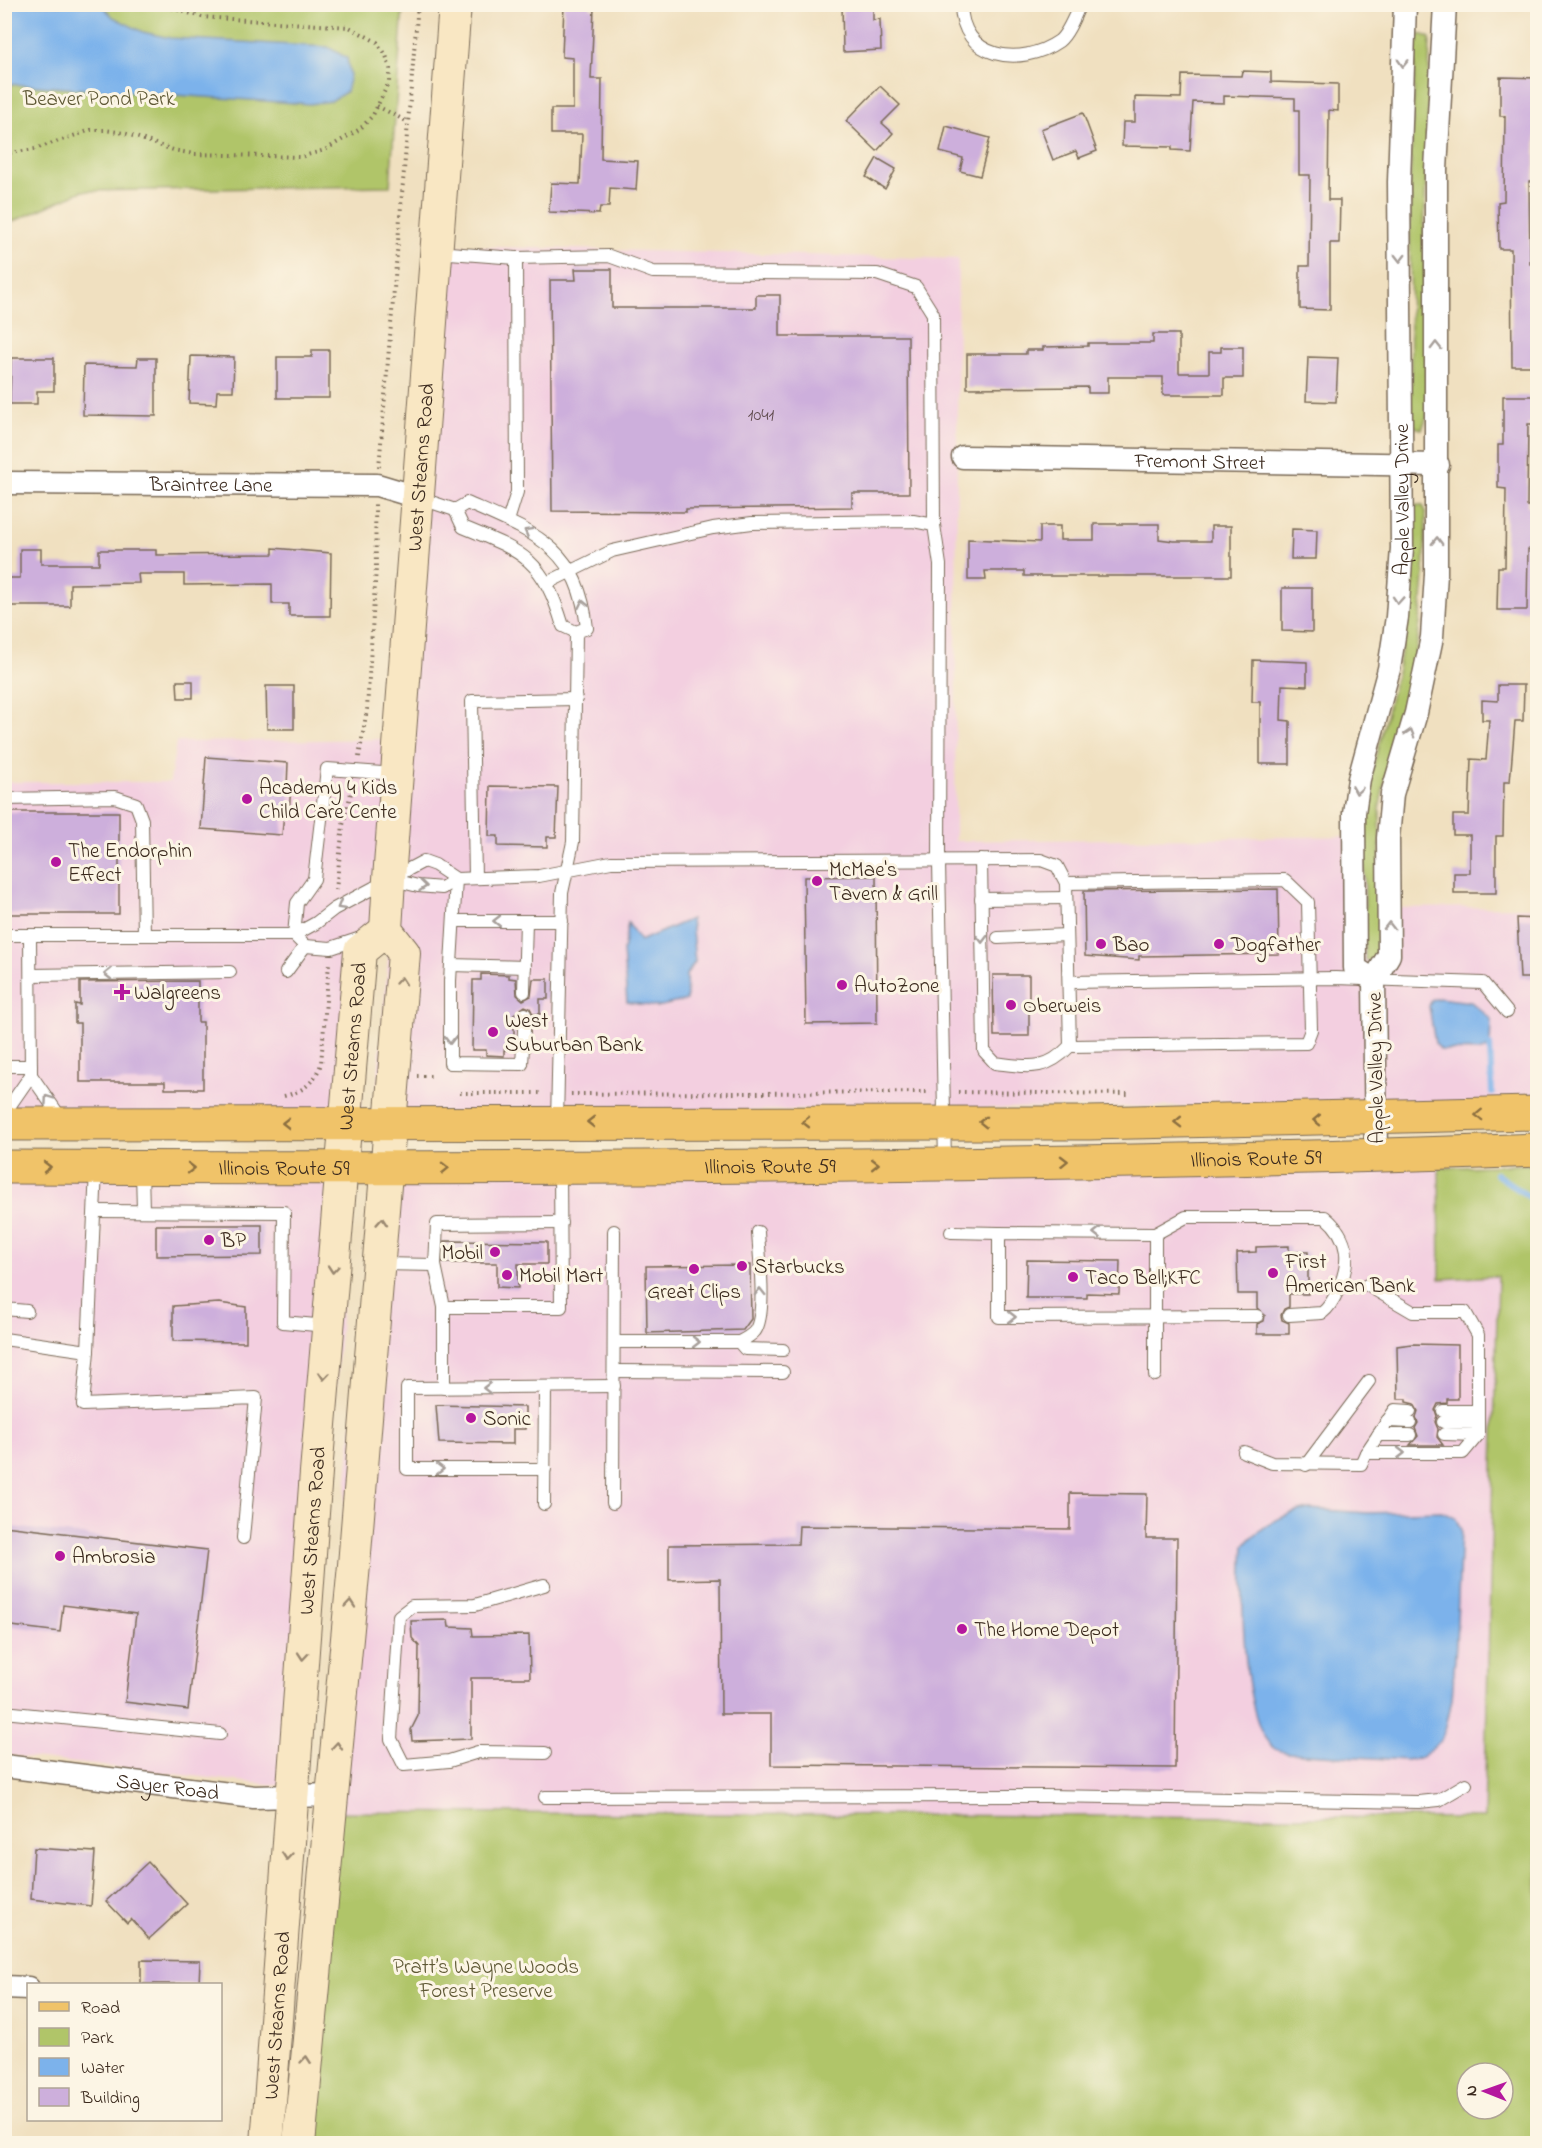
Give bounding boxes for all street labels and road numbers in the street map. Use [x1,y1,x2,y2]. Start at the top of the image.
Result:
street label: West Stearns Road [401,382,443,552]
street label: Apple Valley Drive [1387,423,1420,577]
street label: Fremont Street [1133,447,1266,479]
street label: Braintree Lane [149,471,273,501]
street label: West Stearns Road [332,961,376,1132]
street label: Apple Valley Drive [1361,991,1395,1144]
street label: Illinois Route 59 [1190,1144,1323,1177]
street label: Illinois Route 59 [704,1152,837,1184]
street label: Illinois Route 59 [218,1155,350,1185]
street label: West Stearns Road [293,1445,335,1616]
street label: Sayer Road [114,1767,221,1810]
street label: West Stearns Road [257,1930,299,2101]

